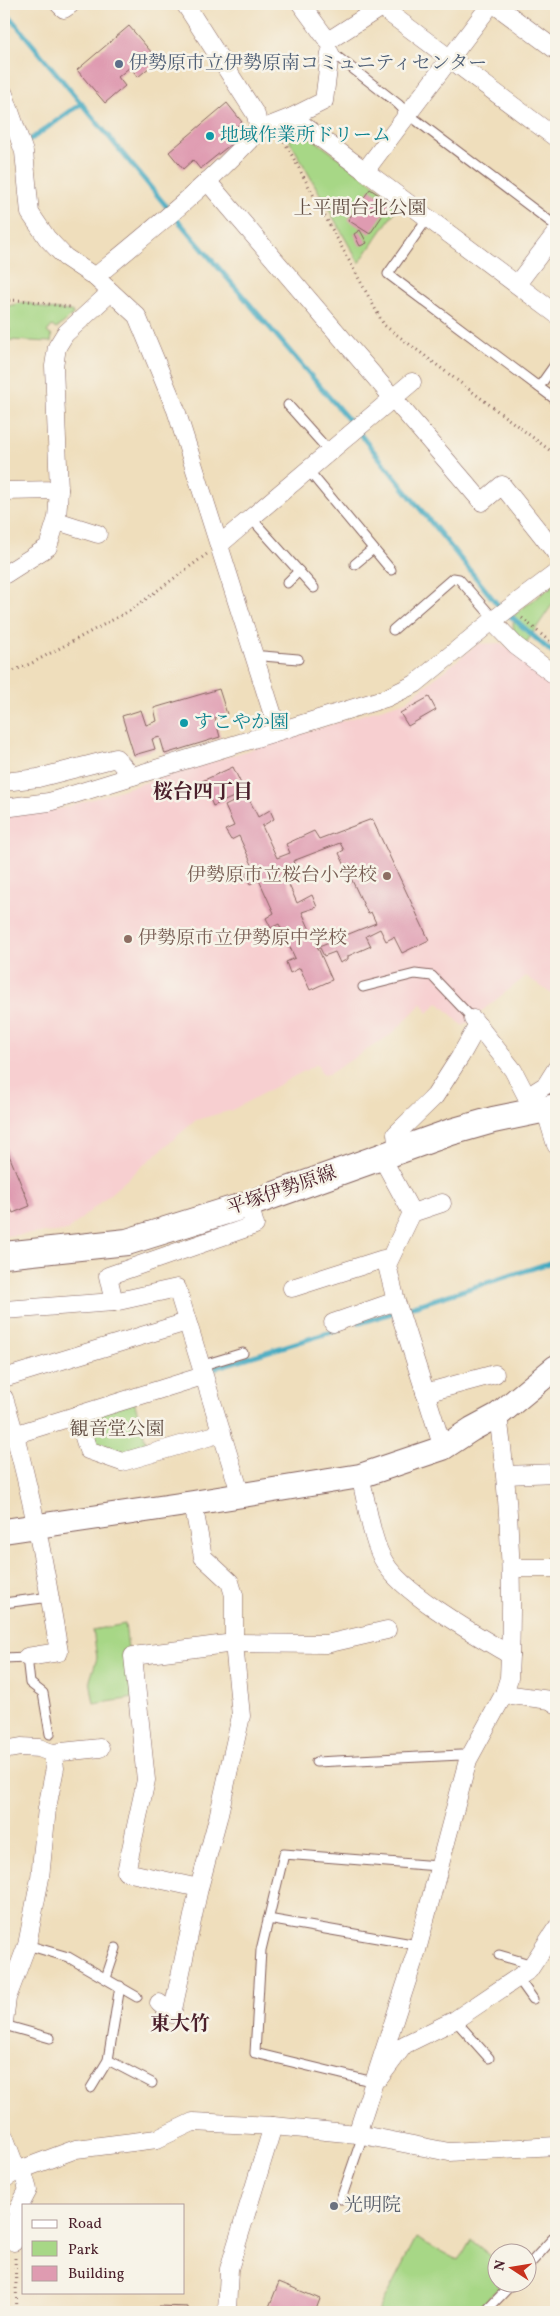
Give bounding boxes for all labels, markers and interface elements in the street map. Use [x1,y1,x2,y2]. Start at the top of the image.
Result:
place label: 伊勢原市立伊勢原南コミュニティセンター [129,51,487,77]
marker: 伊勢原市立伊勢原南コミュニティセンター [113,58,125,70]
place label: 地域作業所ドリーム [220,123,391,149]
marker: 地域作業所ドリーム [204,130,216,142]
park label: 上平間台北公園 [293,196,427,222]
place label: すこやか園 [194,710,289,736]
marker: すこやか園 [178,717,190,729]
district label: 桜台四丁目 [153,779,253,807]
place label: 伊勢原市立桜台小学校 [187,863,377,889]
marker: 伊勢原市立桜台小学校 [381,870,393,882]
place label: 伊勢原市立伊勢原中学校 [138,926,347,952]
marker: 伊勢原市立伊勢原中学校 [122,933,134,945]
street label: 平塚伊勢原線 [224,1160,340,1222]
park label: 観音堂公園 [69,1417,165,1443]
district label: 東大竹 [150,2011,210,2039]
place label: 光明院 [344,2193,401,2219]
marker: 光明院 [328,2200,340,2212]
legend [22,2204,185,2294]
text: Road [68,2214,102,2235]
text: Park [68,2240,99,2261]
north arrow [488,2244,538,2294]
text: N [490,2259,511,2273]
text: Building [68,2264,125,2285]

